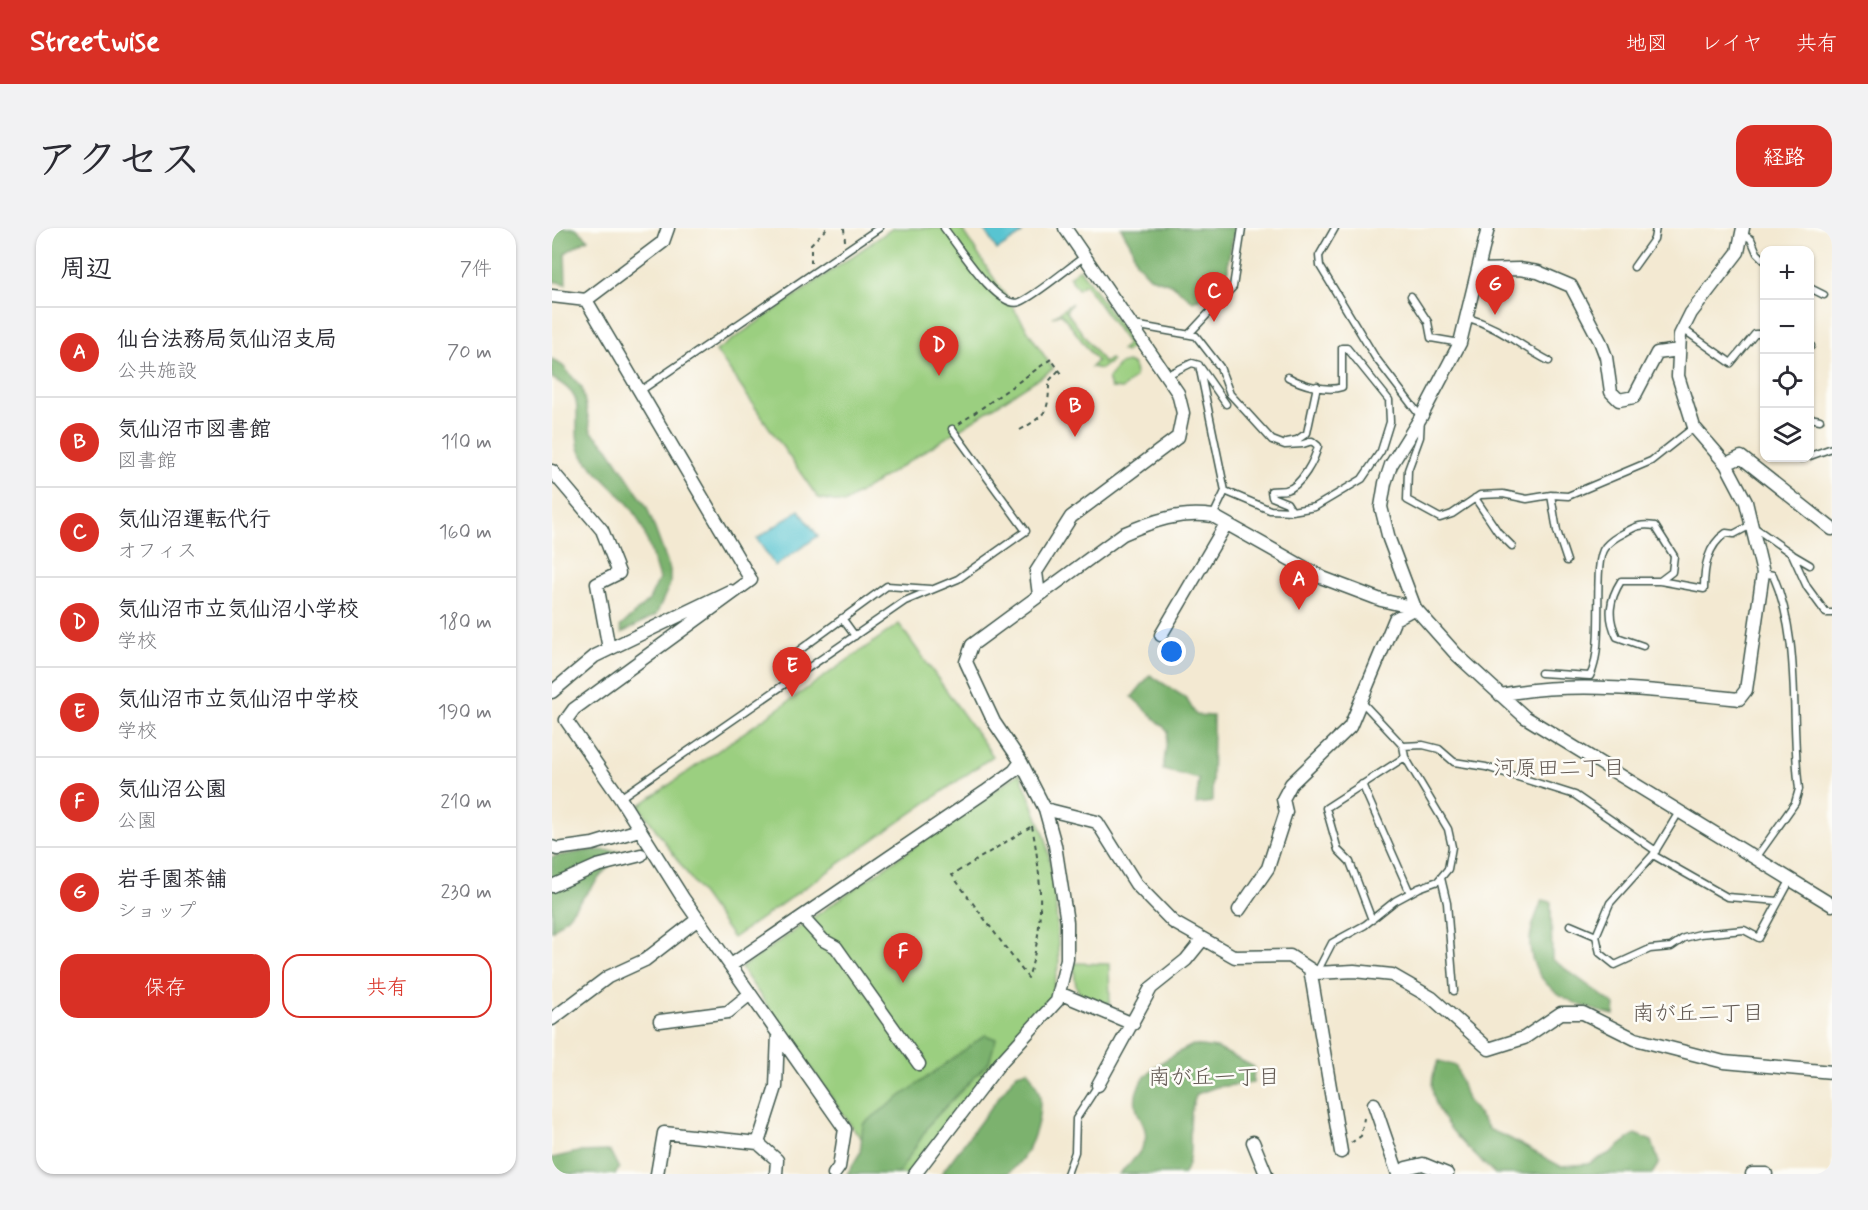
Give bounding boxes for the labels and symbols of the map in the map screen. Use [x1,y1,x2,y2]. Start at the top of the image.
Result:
pin: G [1476,266,1514,315]
pin: C [1194,272,1234,322]
pin: D [920,326,958,376]
pin: B [1056,388,1094,437]
pin: A [1280,560,1318,610]
your location [1157,637,1186,666]
pin: E [772,648,812,697]
district label: 河原田二丁目 [1493,755,1625,783]
pin: F [884,934,922,983]
district label: 南が丘二丁目 [1632,1000,1764,1028]
district label: 南が丘一丁目 [1148,1064,1280,1092]

